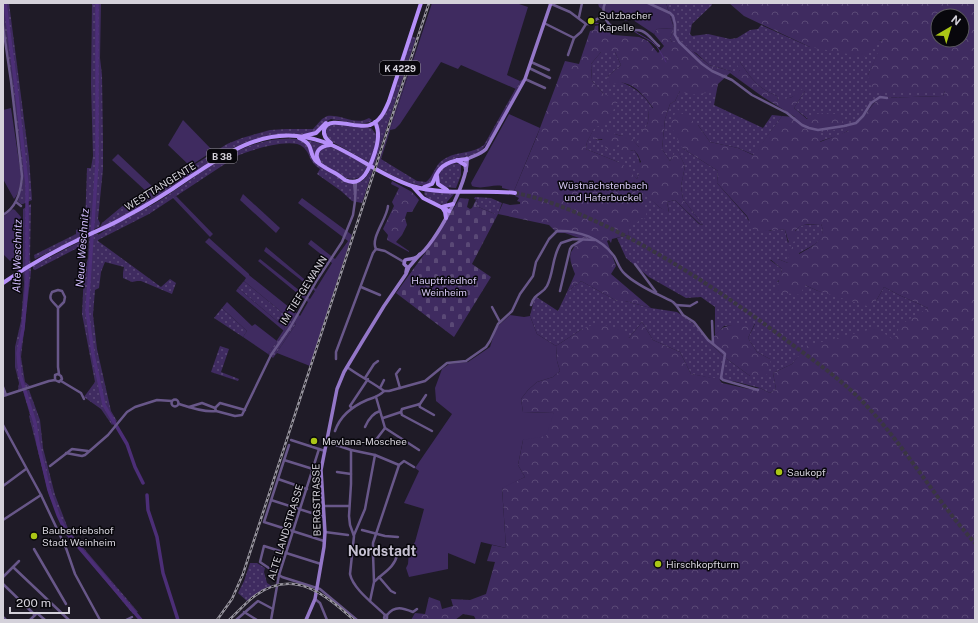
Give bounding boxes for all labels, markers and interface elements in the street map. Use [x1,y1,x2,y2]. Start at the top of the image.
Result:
north arrow [930,8,970,48]
place label: Sulzbacher Kapelle [599,9,652,33]
text: N [949,13,963,27]
marker: Sulzbacher Kapelle [586,16,596,26]
road number: K 4229 [380,61,420,75]
road number: B 38 [207,149,237,163]
street label: WESTTANGENTE [122,159,198,213]
park label: Wüstnächstenbach und Haferbuckel [558,179,648,203]
water label: Neue Weschnitz [73,207,91,288]
water label: Alte Weschnitz [10,218,24,293]
street label: IM TIEFGEWANN [277,253,329,327]
park label: Hauptfriedhof Weinheim [411,274,477,298]
place label: Mevlana-Moschee [322,435,407,447]
marker: Mevlana-Moschee [309,436,319,446]
street label: BERGSTRASSE [309,463,323,537]
place label: Saukopf [787,466,826,478]
marker: Saukopf [774,467,784,477]
street label: ALTE LANDSTRASSE [265,483,305,581]
place label: Baubetriebshof Stadt Weinheim [42,524,116,548]
marker: Baubetriebshof Stadt Weinheim [29,531,39,541]
district label: Nordstadt [348,543,416,559]
place label: Hirschkopfturm [666,558,739,570]
marker: Hirschkopfturm [653,559,663,569]
scale bar [10,589,69,615]
text: 200 m [16,596,51,610]

